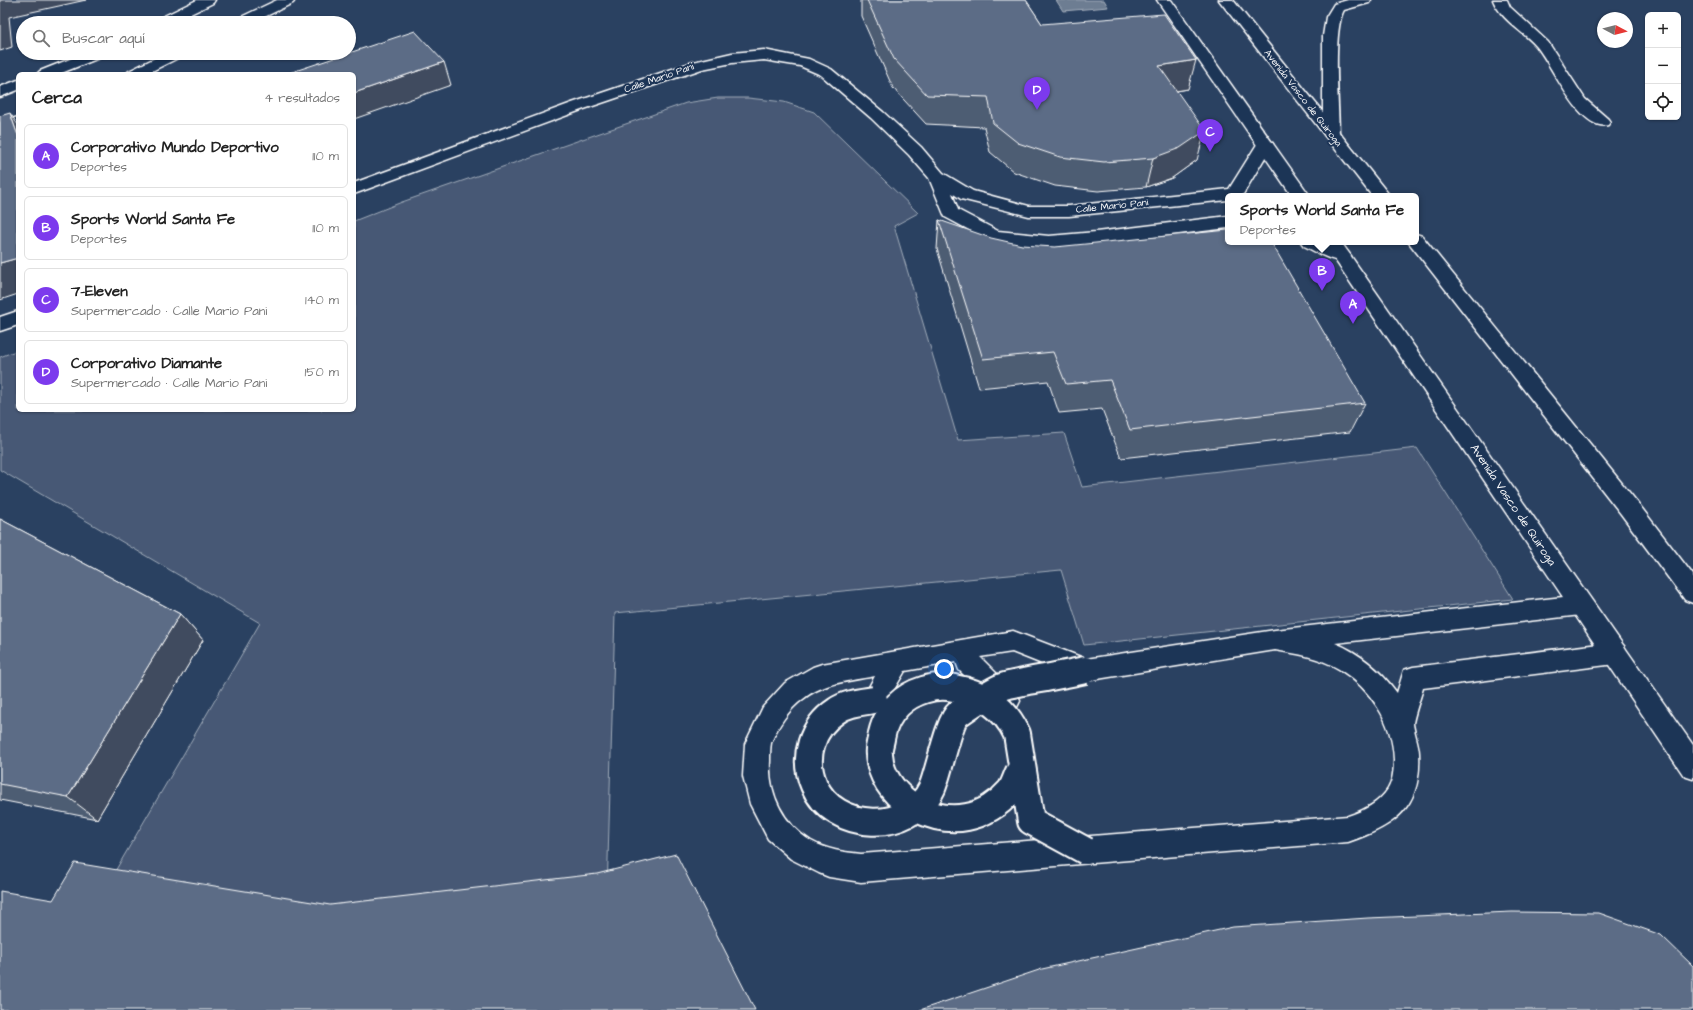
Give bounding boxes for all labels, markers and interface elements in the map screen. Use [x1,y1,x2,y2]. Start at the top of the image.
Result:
north arrow [1597,12,1633,48]
map controls [1645,12,1681,120]
button: + [1645,12,1681,48]
search box [16,16,356,60]
icon: search [30,27,52,49]
text: Buscar aquí [62,28,144,49]
street label: Avenida Vasco de Quiroga [1260,47,1345,150]
button: − [1645,48,1681,84]
street label: Calle Mario Pani [622,59,696,96]
pin: D [1024,77,1050,110]
button: locate [1645,84,1681,120]
text: Cerca [32,86,82,110]
text: 4 resultados [264,89,340,107]
pin: C [1197,119,1223,152]
text: Corporativo Mundo Deportivo [71,137,279,158]
text: A [42,147,50,165]
text: 110 m [312,147,339,165]
text: Deportes [71,158,127,176]
popup [1225,193,1419,245]
street label: Calle Mario Pani [1075,195,1149,217]
text: Sports World Santa Fe [1240,200,1404,221]
text: Sports World Santa Fe [71,209,235,230]
text: B [41,219,51,237]
text: 110 m [312,219,339,237]
text: Deportes [1240,221,1296,239]
text: Deportes [71,230,127,248]
pin: B [1309,258,1335,291]
text: 7-Eleven [71,281,128,302]
text: C [41,291,51,309]
text: 140 m [305,291,339,309]
pin: A [1340,291,1366,324]
text: Supermercado · Calle Mario Pani [71,302,267,320]
text: Corporativo Diamante [71,353,222,374]
text: D [42,363,50,381]
text: 150 m [305,363,339,381]
text: Supermercado · Calle Mario Pani [71,374,267,392]
street label: Avenida Vasco de Quiroga [1465,441,1560,570]
your location [934,659,954,679]

